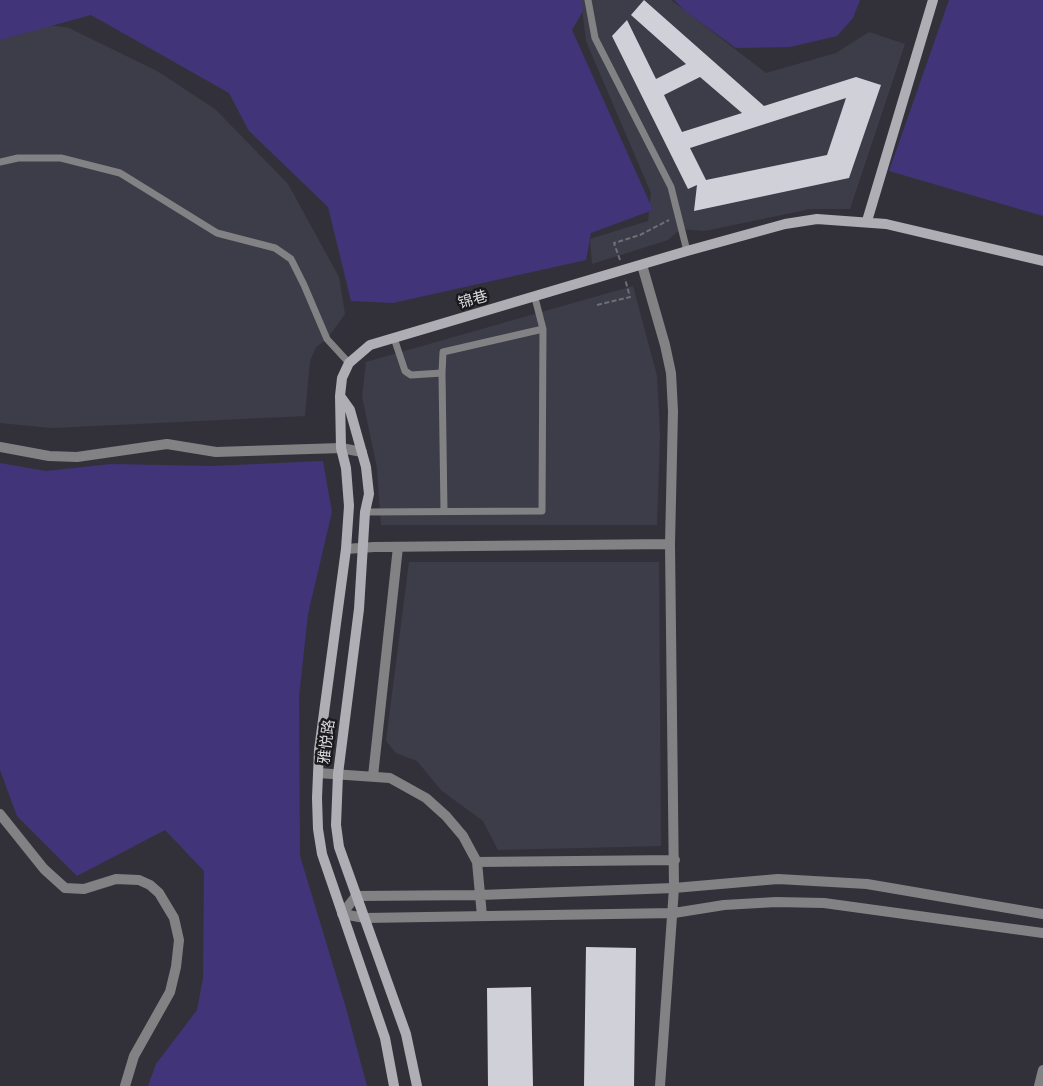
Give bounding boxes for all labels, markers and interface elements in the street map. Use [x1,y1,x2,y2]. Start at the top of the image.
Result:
street label: 锦巷 [456,287,490,313]
street label: 雅悦路 [315,719,339,765]

